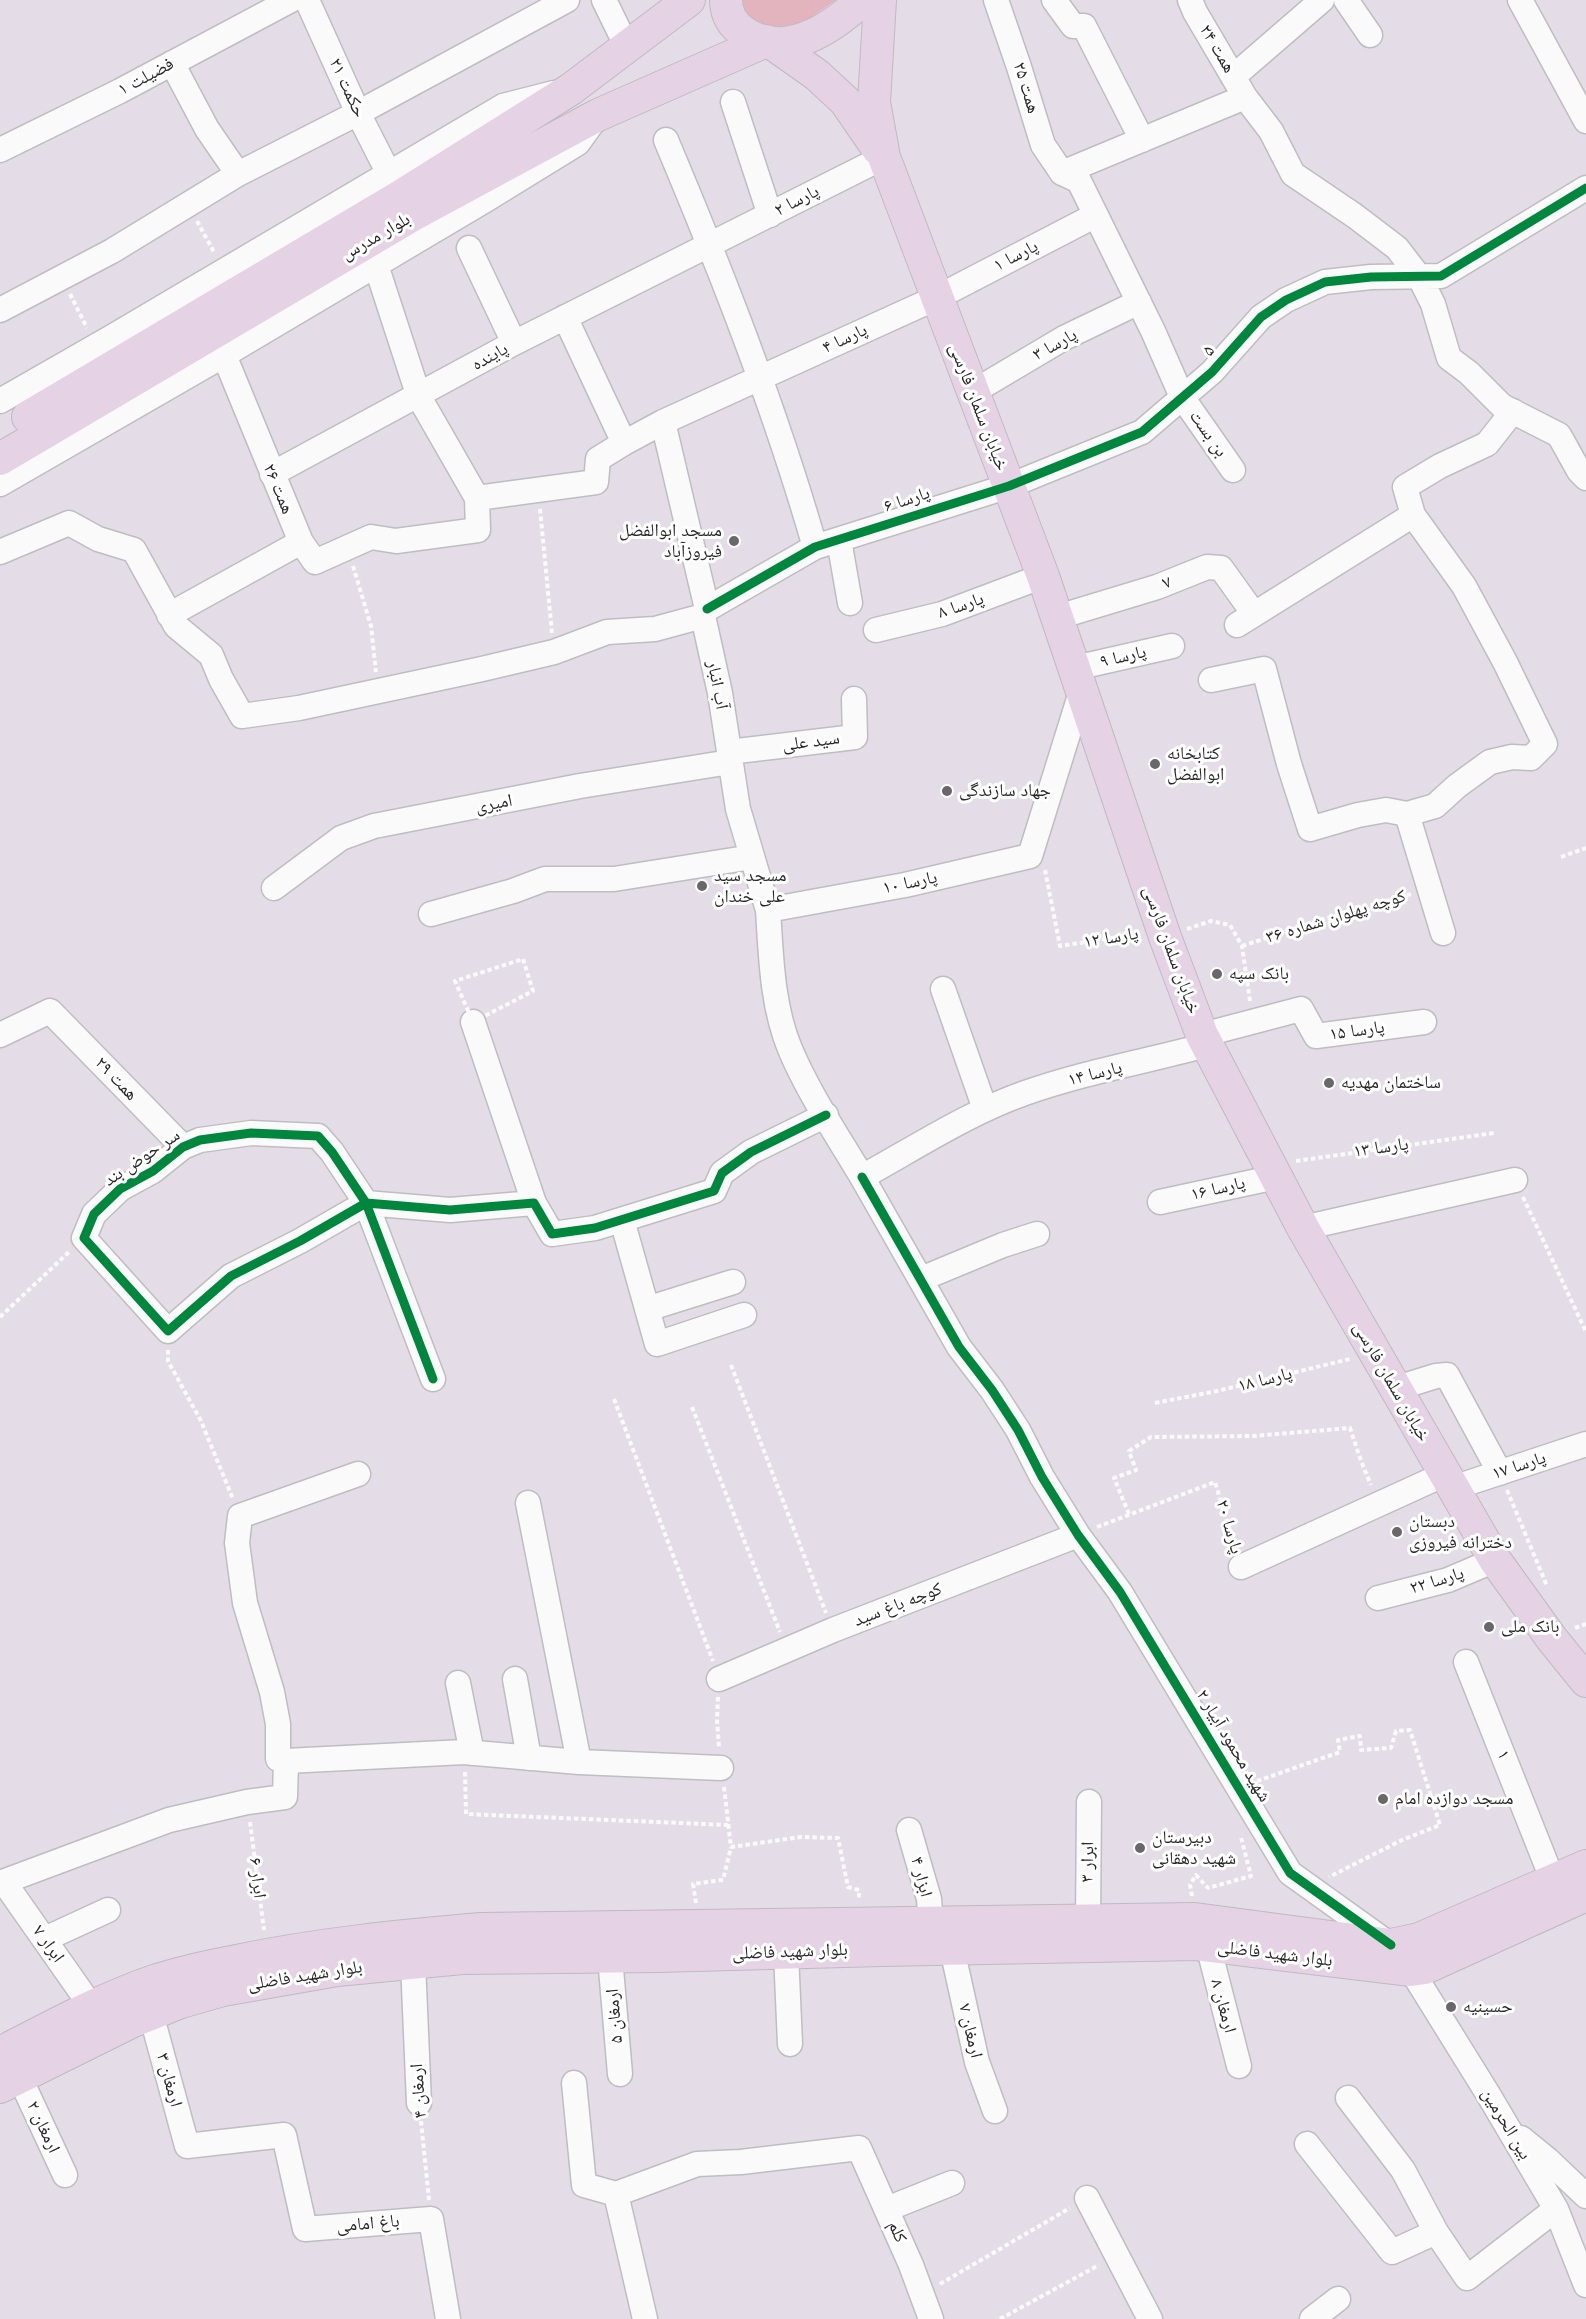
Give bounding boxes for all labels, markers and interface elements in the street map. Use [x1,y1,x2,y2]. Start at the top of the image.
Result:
street label: همت ۲۴ [1194,21,1240,77]
street label: فضیلت ۱ [114,53,178,101]
street label: حکمت ۲۱ [324,55,370,121]
street label: همت ۲۵ [1008,60,1044,116]
street label: پارسا ۲ [771,181,823,221]
street label: بلوار مدرس [338,209,414,265]
street label: پارسا ۱ [990,236,1042,276]
street label: پارسا ۴ [819,319,871,359]
street label: پارسا ۳ [1029,324,1081,366]
street label: پاینده [468,338,512,376]
street label: خیابان سلمان فارسی [944,340,1012,474]
street label: ۵ [1198,341,1220,361]
street label: بن بست [1184,406,1232,462]
street label: همت ۲۶ [258,461,298,517]
street label: پارسا ۶ [881,482,933,518]
place label: مسجد ابوالفضل فیروزآباد [619,520,722,562]
marker: مسجد ابوالفضل فیروزآباد [727,534,741,548]
street label: ۷ [1159,571,1175,595]
street label: پارسا ۸ [935,588,987,624]
street label: پارسا ۹ [1098,641,1148,673]
street label: آب انبار [702,659,732,711]
street label: سید علی [781,728,841,756]
place label: کتابخانه ابوالفضل [1167,743,1224,786]
marker: کتابخانه ابوالفضل [1148,757,1162,771]
place label: جهاد سازندگی [959,780,1051,802]
marker: جهاد سازندگی [940,784,954,798]
street label: امیری [474,790,514,818]
place label: مسجد سید علی خندان [714,865,787,908]
street label: پارسا ۱۰ [881,867,939,899]
marker: مسجد سید علی خندان [695,879,709,893]
street label: خیابان سلمان فارسی [1138,883,1204,1017]
street label: کوچه پهلوان شماره ۳۶ [1263,885,1409,949]
street label: پارسا ۱۲ [1082,923,1140,953]
place label: بانک سپه [1229,963,1289,985]
marker: بانک سپه [1210,967,1224,981]
street label: پارسا ۱۵ [1328,1016,1386,1046]
street label: همت ۲۹ [90,1053,142,1105]
street label: پارسا ۱۴ [1066,1057,1124,1091]
place label: ساختمان مهدیه [1341,1072,1441,1094]
marker: ساختمان مهدیه [1322,1076,1336,1090]
street label: سر حوض بند [100,1125,184,1191]
street label: پارسا ۱۳ [1352,1133,1410,1163]
street label: پارسا ۱۶ [1189,1172,1247,1206]
street label: خیابان سلمان فارسی [1348,1318,1434,1446]
street label: پارسا ۱۸ [1236,1363,1294,1397]
street label: پارسا ۱۷ [1489,1447,1549,1485]
street label: پارسا ۲۰ [1211,1497,1247,1557]
place label: دبستان دخترانه فیروزی [1409,1511,1512,1553]
marker: دبستان دخترانه فیروزی [1390,1525,1404,1539]
street label: پارسا ۲۲ [1407,1563,1467,1599]
street label: کوچه باغ سید [851,1578,945,1632]
place label: بانک ملی [1501,1616,1559,1638]
marker: بانک ملی [1482,1620,1496,1634]
street label: شهید محمود آبیار ۲ [1191,1686,1275,1806]
street label: ۱ [1491,1747,1515,1763]
place label: مسجد دوازده امام [1395,1788,1513,1810]
marker: مسجد دوازده امام [1376,1792,1390,1806]
place label: دبیرستان شهید دهقانی [1152,1827,1236,1870]
street label: ابرار ۳ [1077,1841,1099,1883]
marker: دبیرستان شهید دهقانی [1133,1841,1147,1855]
street label: ابزار ۴ [905,1854,937,1900]
street label: ابرار ۶ [244,1856,270,1900]
street label: ابرار ۷ [27,1921,69,1967]
street label: بلوار شهید فاضلی [1216,1936,1334,1972]
street label: بلوار شهید فاضلی [732,1939,848,1965]
street label: بلوار شهید فاضلی [246,1956,364,1996]
street label: ارمغان ۸ [1205,1977,1241,2035]
street label: ارمغان ۵ [602,1988,628,2044]
place label: حسینیه [1463,1996,1513,2018]
marker: حسینیه [1444,2000,1458,2014]
street label: ارمغان ۷ [953,2002,987,2060]
street label: ارمغان ۳ [151,2051,187,2109]
street label: ارمغان ۴ [406,2063,432,2119]
street label: بین الحرمین [1476,2084,1536,2164]
street label: ارمغان ۲ [22,2097,64,2157]
street label: باغ امامی [336,2210,400,2238]
street label: کلم [883,2218,911,2246]

